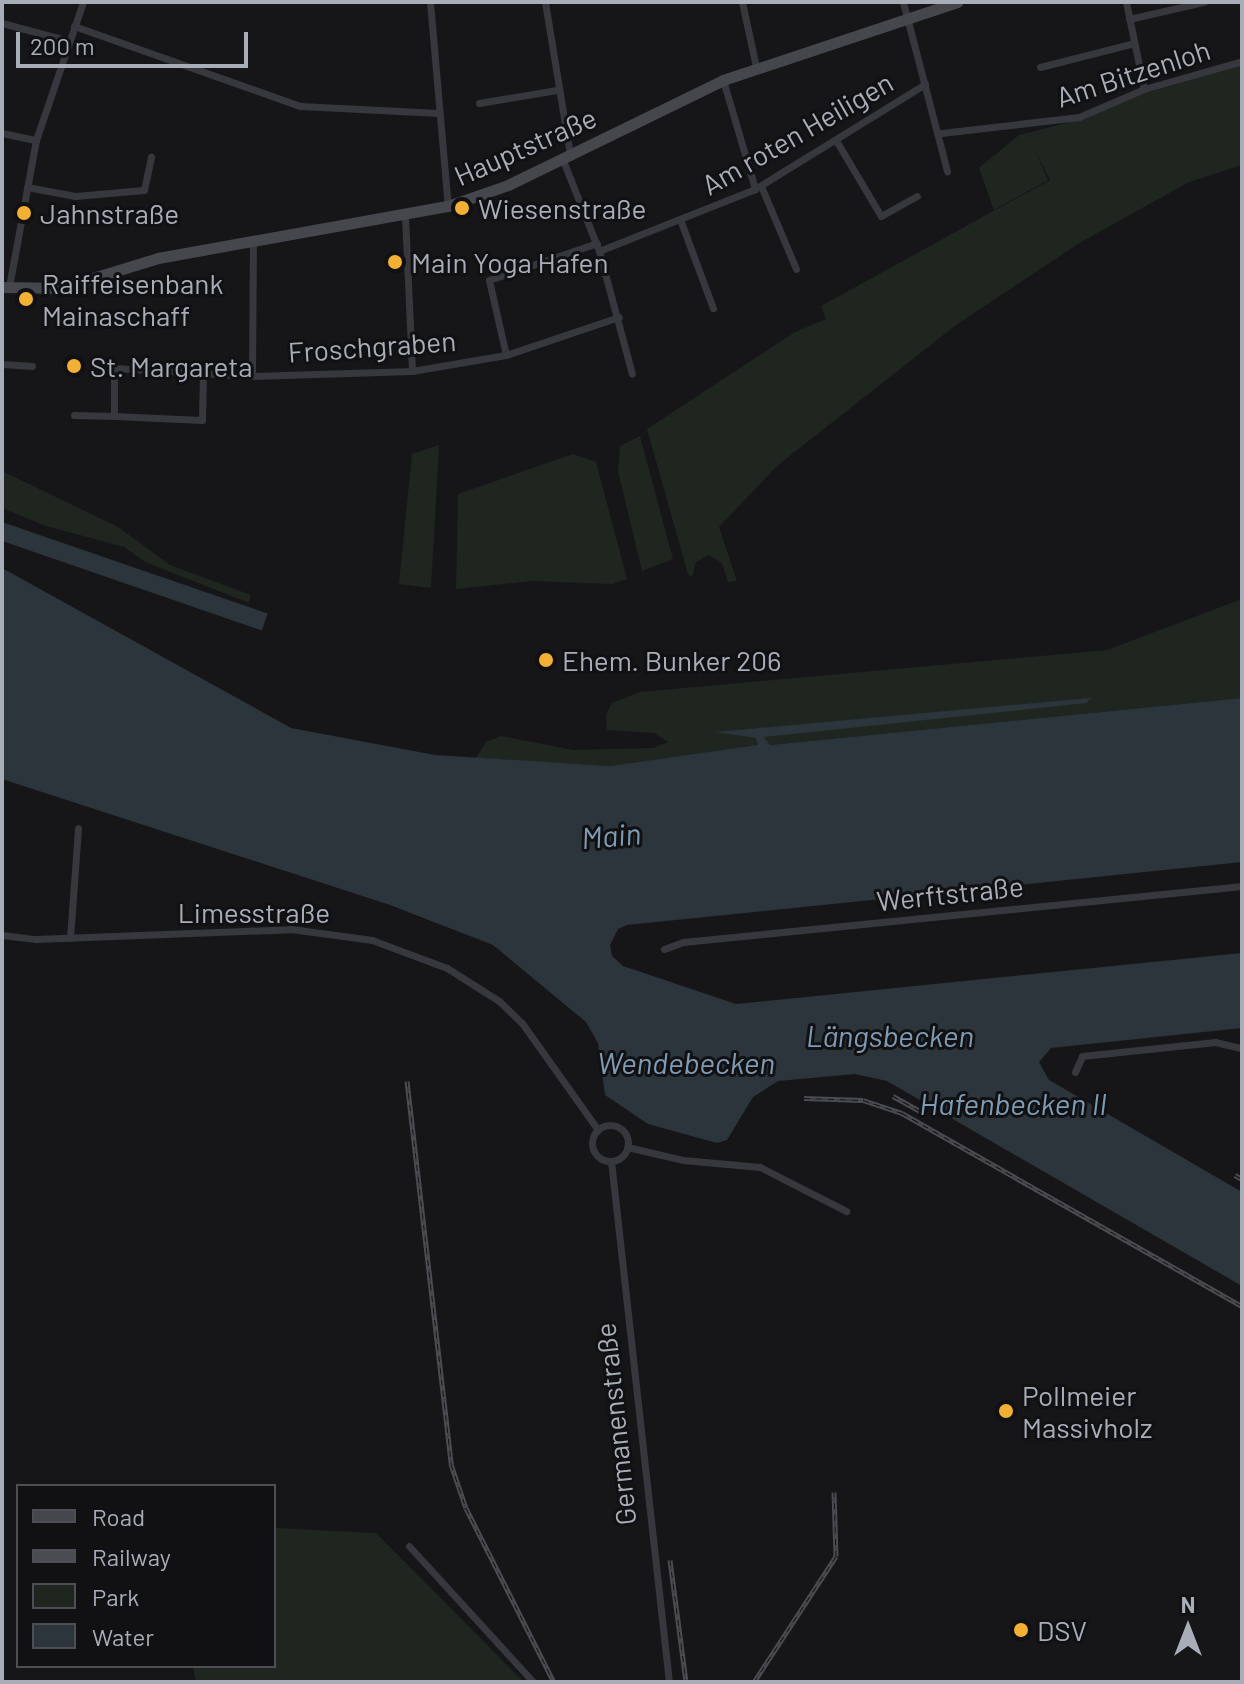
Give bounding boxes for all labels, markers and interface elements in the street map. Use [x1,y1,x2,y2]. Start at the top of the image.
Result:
scale bar [20,16,252,66]
text: 200 m [30,31,95,60]
street label: Am Bitzenloh [1052,32,1214,114]
street label: Am roten Heiligen [695,65,899,201]
street label: Hauptstraße [449,100,601,192]
place label: Wiesenstraße [478,191,646,225]
place label: Jahnstraße [40,196,179,230]
marker: Wiesenstraße [453,199,471,217]
marker: Jahnstraße [15,204,33,222]
place label: Main Yoga Hafen [411,245,609,279]
marker: Main Yoga Hafen [386,253,404,271]
place label: Raiffeisenbank Mainaschaff [42,266,223,332]
marker: Raiffeisenbank Mainaschaff [17,290,35,308]
street label: Froschgraben [287,323,457,369]
place label: St. Margareta [90,349,253,383]
marker: St. Margareta [65,357,83,375]
place label: Ehem. Bunker 206 [562,643,781,677]
marker: Ehem. Bunker 206 [537,651,555,669]
water label: Main [580,814,642,856]
street label: Werftstraße [875,869,1025,917]
street label: Limesstraße [178,895,330,929]
water label: Längsbecken [806,1017,974,1053]
water label: Wendebecken [597,1044,775,1080]
water label: Hafenbecken II [919,1085,1107,1121]
street label: Germanenstraße [588,1321,642,1527]
place label: Pollmeier Massivholz [1022,1378,1152,1444]
marker: Pollmeier Massivholz [997,1402,1015,1420]
legend [16,1484,276,1668]
text: Road [92,1502,145,1531]
text: Railway [92,1542,171,1571]
text: Park [92,1582,139,1611]
north arrow [1148,1588,1228,1668]
text: N [1181,1591,1195,1617]
place label: DSV [1037,1613,1087,1647]
marker: DSV [1012,1621,1030,1639]
text: Water [92,1622,154,1651]

